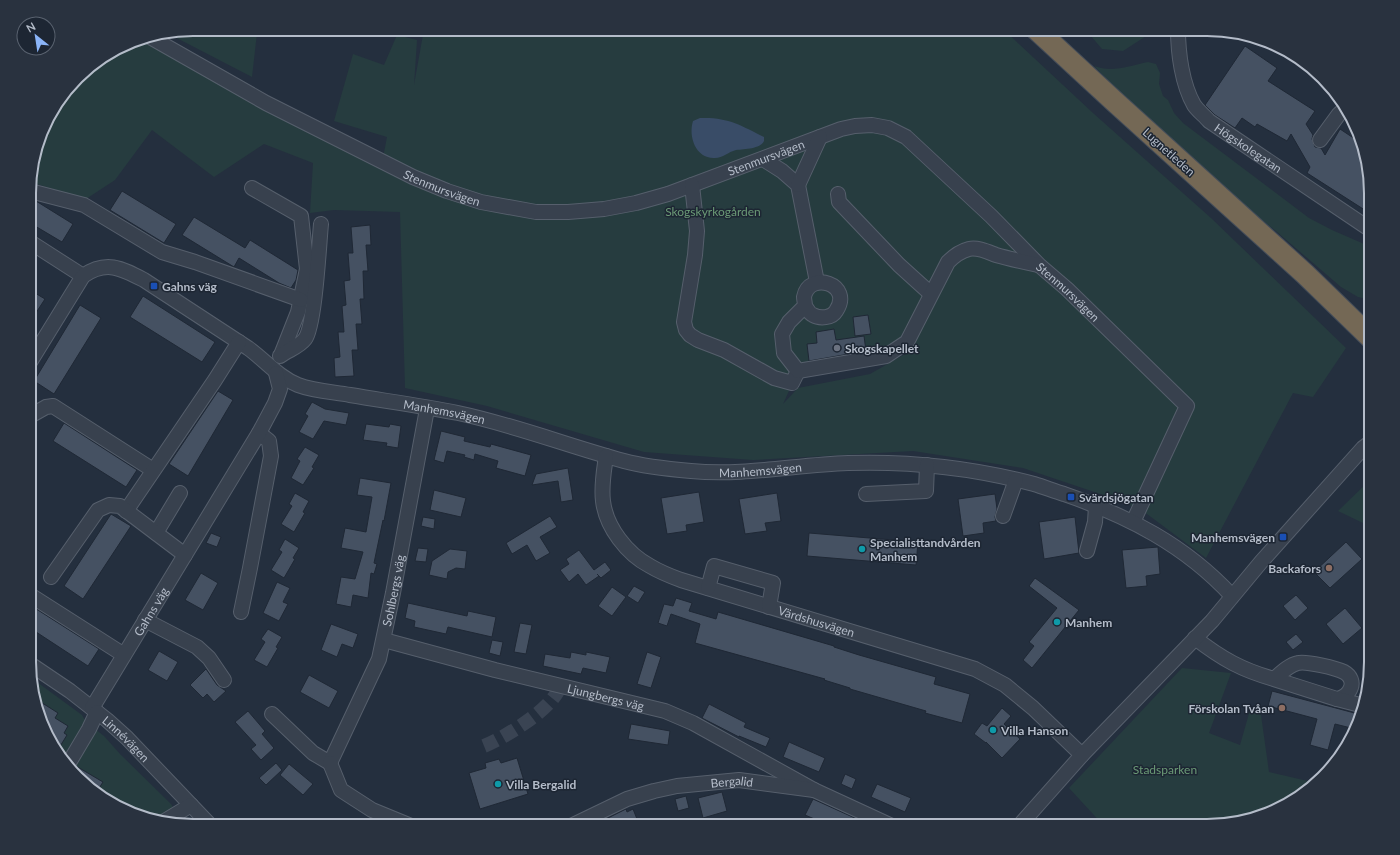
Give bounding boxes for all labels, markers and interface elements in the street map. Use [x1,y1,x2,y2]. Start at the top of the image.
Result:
north arrow [16,16,56,56]
text: N [24,19,38,35]
street label: Högskolegatan [1212,120,1285,176]
street label: Lugnetleden [1140,125,1198,179]
street label: Stenmursvägen [725,136,806,178]
street label: Stenmursvägen [401,166,482,209]
park label: Skogskyrkogården [665,204,761,219]
street label: Stenmursvägen [1033,259,1103,324]
place label: Gahns väg [162,279,217,294]
marker: Gahns väg [149,281,159,291]
place label: Skogskapellet [845,341,919,356]
marker: Skogskapellet [832,343,842,353]
street label: Manhemsvägen [402,396,487,427]
street label: Manhemsvägen [719,459,802,480]
place label: Svärdsjögatan [1079,490,1154,505]
marker: Svärdsjögatan [1066,492,1076,502]
place label: Manhemsvägen [1191,530,1275,545]
marker: Manhemsvägen [1278,532,1288,542]
place label: Specialisttandvården Manhem [870,535,981,564]
marker: Specialisttandvården Manhem [857,544,867,554]
street label: Sohlbergs väg [379,553,407,628]
place label: Backafors [1268,561,1321,576]
marker: Backafors [1324,563,1334,573]
street label: Gahns väg [130,584,171,639]
street label: Värdshusvägen [777,602,857,640]
place label: Manhem [1065,615,1112,630]
marker: Manhem [1052,617,1062,627]
street label: Ljungbergs väg [566,680,646,713]
place label: Förskolan Tvåan [1188,701,1274,716]
marker: Förskolan Tvåan [1277,703,1287,713]
street label: Linnévägen [100,712,153,765]
place label: Villa Hanson [1000,723,1068,738]
marker: Villa Hanson [988,725,998,735]
park label: Stadsparken [1133,762,1197,777]
street label: Bergalid [710,772,754,790]
place label: Villa Bergalid [505,777,576,792]
marker: Villa Bergalid [493,779,503,789]

